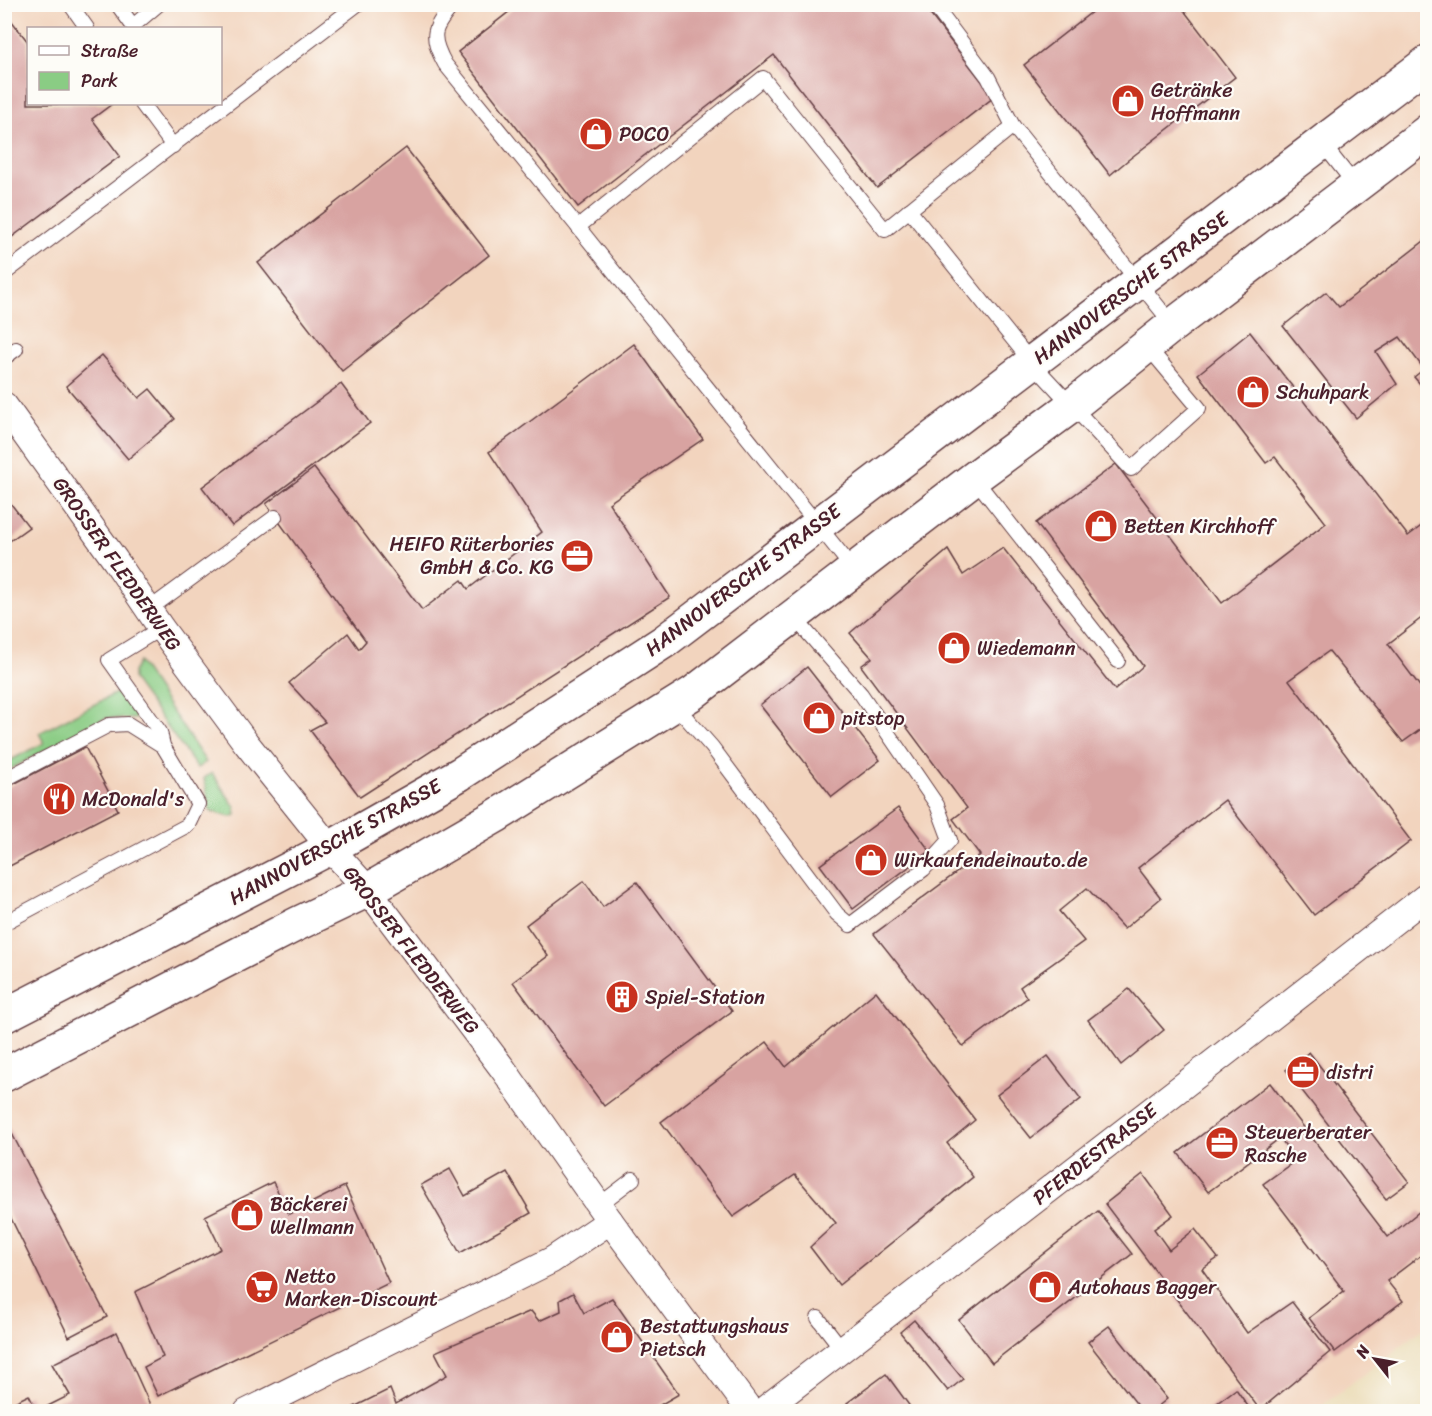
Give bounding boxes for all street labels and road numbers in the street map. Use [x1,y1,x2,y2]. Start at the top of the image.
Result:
street label: HANNOVERSCHE STRASSE [1025,201,1238,374]
street label: GROSSER FLEDDERWEG [43,469,191,659]
street label: HANNOVERSCHE STRASSE [637,493,850,666]
street label: HANNOVERSCHE STRASSE [222,768,449,915]
street label: GROSSER FLEDDERWEG [334,858,488,1042]
street label: PFERDESTRASSE [1025,1093,1167,1214]

